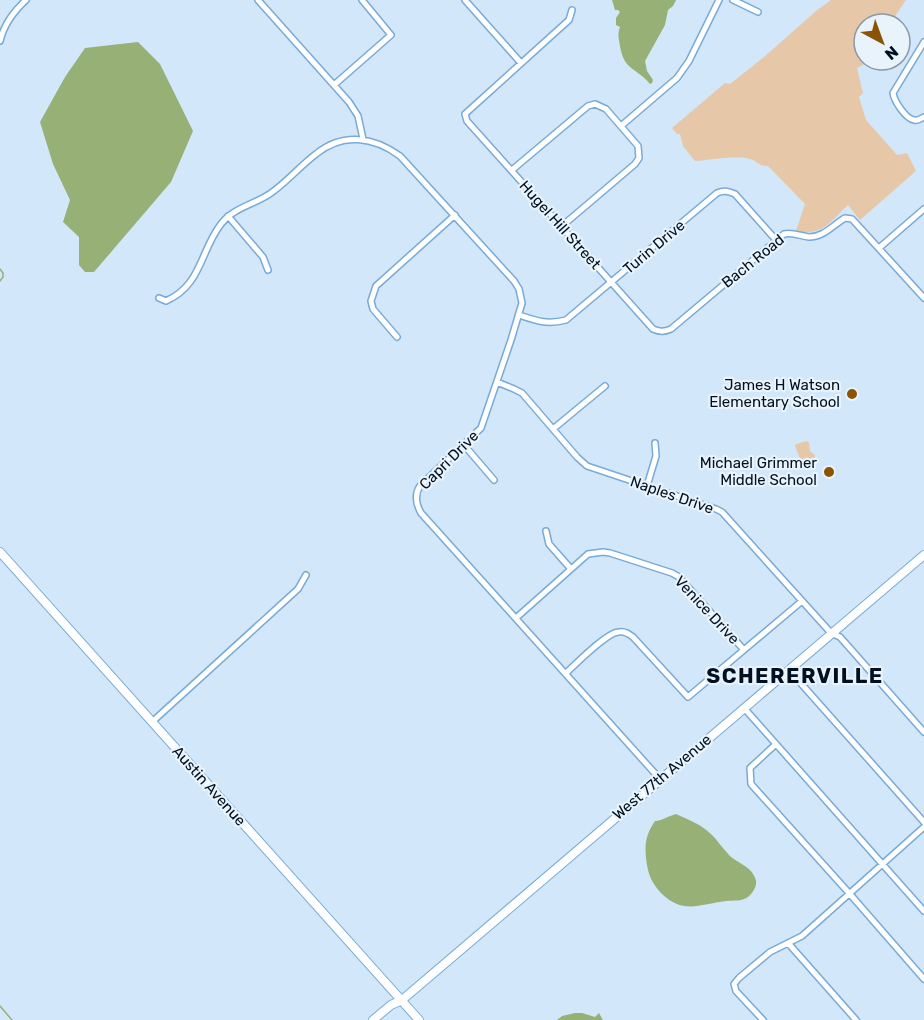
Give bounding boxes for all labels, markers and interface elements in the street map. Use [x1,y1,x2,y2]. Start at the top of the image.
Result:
north arrow [852,12,912,72]
text: N [881,42,902,64]
street label: Hugel Hill Street [515,177,605,273]
street label: Turin Drive [620,216,688,278]
street label: Bach Road [718,230,788,292]
place label: James H Watson Elementary School [709,376,840,411]
marker: James H Watson Elementary School [845,387,859,401]
street label: Capri Drive [416,427,482,493]
place label: Michael Grimmer Middle School [700,454,817,489]
marker: Michael Grimmer Middle School [822,465,836,479]
street label: Naples Drive [628,472,716,518]
street label: Venice Drive [671,572,743,648]
district label: SCHERERVILLE [706,663,884,688]
street label: West 77th Avenue [609,730,715,824]
street label: Austin Avenue [169,742,249,830]

